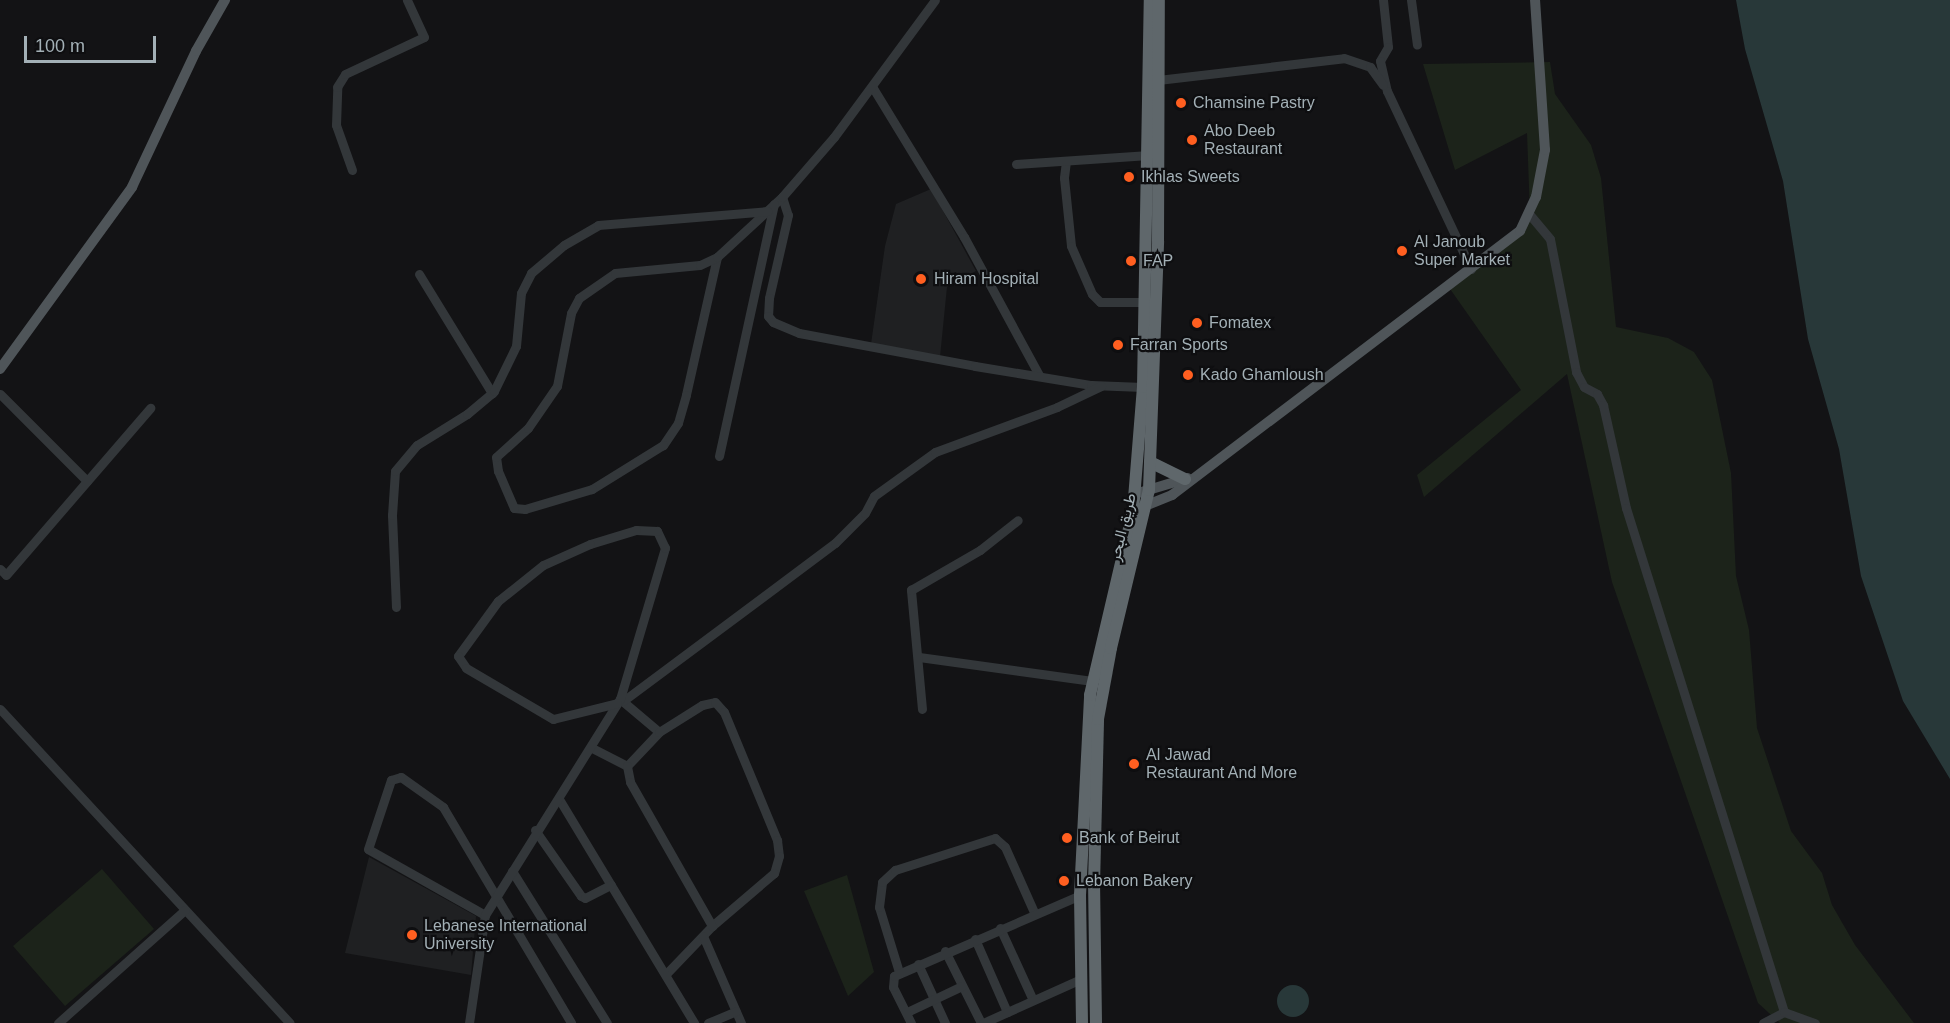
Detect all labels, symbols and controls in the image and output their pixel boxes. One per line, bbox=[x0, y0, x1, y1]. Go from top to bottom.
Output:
scale bar bbox=[27, 24, 159, 62]
text: 100 m bbox=[35, 36, 85, 56]
place label: Chamsine Pastry bbox=[1193, 93, 1315, 113]
marker: Chamsine Pastry bbox=[1174, 96, 1188, 110]
place label: Abo Deeb Restaurant bbox=[1204, 121, 1282, 159]
marker: Abo Deeb Restaurant bbox=[1185, 133, 1199, 147]
place label: Ikhlas Sweets bbox=[1141, 167, 1240, 187]
marker: Ikhlas Sweets bbox=[1122, 170, 1136, 184]
place label: Al Janoub Super Market bbox=[1414, 232, 1510, 270]
marker: Al Janoub Super Market bbox=[1395, 244, 1409, 258]
place label: FAP bbox=[1143, 251, 1173, 271]
marker: FAP bbox=[1124, 254, 1138, 268]
place label: Hiram Hospital bbox=[934, 269, 1039, 289]
marker: Hiram Hospital bbox=[912, 270, 930, 288]
place label: Fomatex bbox=[1209, 313, 1271, 333]
marker: Fomatex bbox=[1190, 316, 1204, 330]
place label: Farran Sports bbox=[1130, 335, 1228, 355]
marker: Farran Sports bbox=[1111, 338, 1125, 352]
place label: Kado Ghamloush bbox=[1200, 365, 1324, 385]
marker: Kado Ghamloush bbox=[1181, 368, 1195, 382]
street label: طريق البحر bbox=[1105, 491, 1141, 563]
place label: Al Jawad Restaurant And More bbox=[1146, 745, 1298, 783]
marker: Al Jawad Restaurant And More bbox=[1127, 757, 1141, 771]
place label: Bank of Beirut bbox=[1079, 828, 1180, 848]
marker: Bank of Beirut bbox=[1060, 831, 1074, 845]
place label: Lebanon Bakery bbox=[1076, 871, 1193, 891]
marker: Lebanon Bakery bbox=[1057, 874, 1071, 888]
place label: Lebanese International University bbox=[424, 916, 587, 954]
marker: Lebanese International University bbox=[405, 928, 419, 942]

